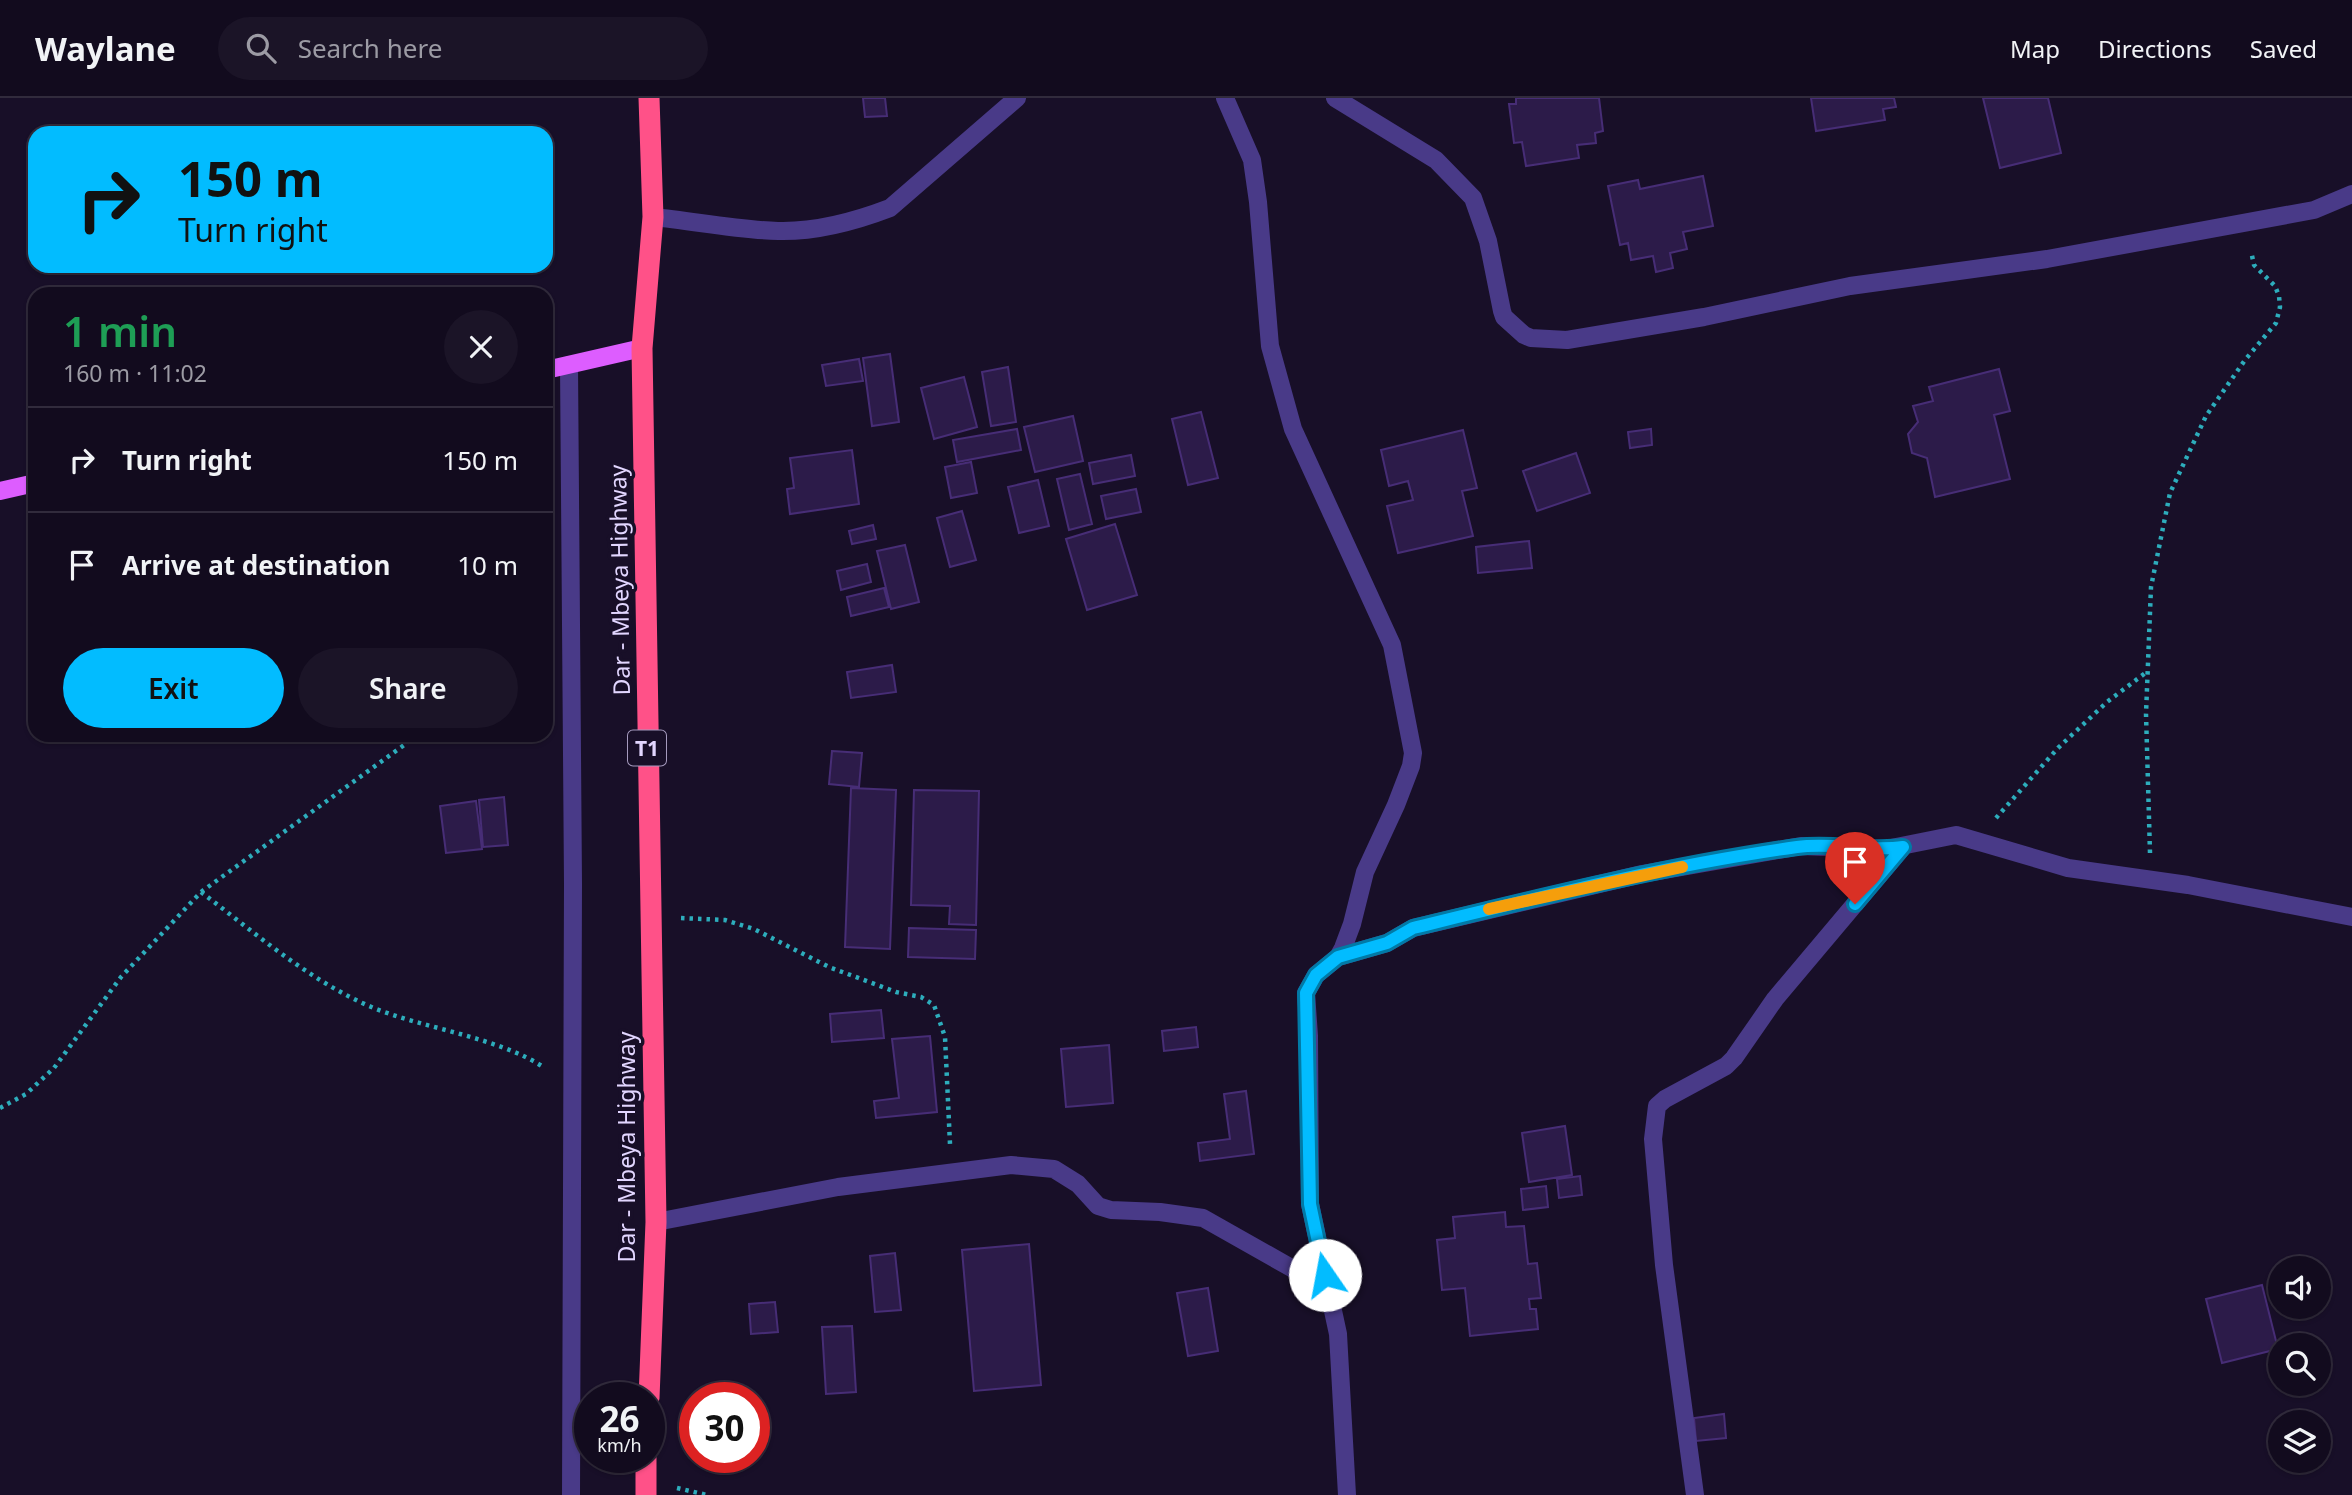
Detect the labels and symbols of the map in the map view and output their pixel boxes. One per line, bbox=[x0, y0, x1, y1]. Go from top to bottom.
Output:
street label: Dar - Mbeya Highway bbox=[601, 464, 637, 696]
road number: T1 bbox=[628, 730, 666, 766]
pin bbox=[1825, 832, 1885, 904]
street label: Dar - Mbeya Highway bbox=[610, 1031, 642, 1262]
position arrow bbox=[1288, 1238, 1362, 1312]
speed limit sign: 30 bbox=[679, 1382, 770, 1473]

